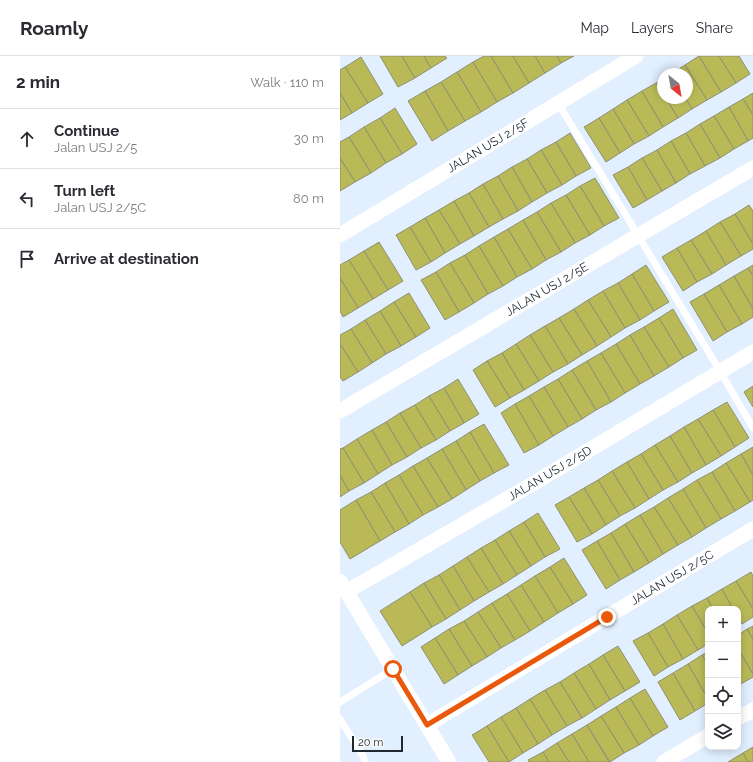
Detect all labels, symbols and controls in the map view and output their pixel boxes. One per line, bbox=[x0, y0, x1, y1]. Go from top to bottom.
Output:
text: Roamly bbox=[20, 17, 88, 39]
text: Map bbox=[581, 20, 609, 36]
text: Layers bbox=[631, 20, 674, 36]
text: Share bbox=[696, 20, 733, 36]
north arrow bbox=[657, 68, 693, 104]
text: 2 min bbox=[16, 72, 60, 92]
text: Walk · 110 m bbox=[250, 75, 324, 90]
street label: JALAN USJ 2/5F bbox=[445, 115, 531, 176]
text: Continue bbox=[54, 122, 119, 140]
icon: ahead bbox=[16, 128, 38, 150]
text: 30 m bbox=[294, 131, 324, 146]
text: Jalan USJ 2/5 bbox=[54, 140, 137, 155]
text: Turn left bbox=[54, 182, 115, 200]
icon: left bbox=[16, 188, 38, 210]
text: 80 m bbox=[293, 191, 324, 206]
text: Jalan USJ 2/5C bbox=[54, 200, 146, 215]
icon: arrive bbox=[16, 248, 38, 270]
text: Arrive at destination bbox=[54, 250, 199, 268]
street label: JALAN USJ 2/5E bbox=[503, 260, 591, 319]
street label: JALAN USJ 2/5D bbox=[506, 443, 595, 503]
street label: JALAN USJ 2/5C bbox=[628, 547, 716, 608]
map controls bbox=[705, 606, 741, 750]
button: + bbox=[705, 606, 741, 642]
route end bbox=[598, 608, 616, 626]
button: − bbox=[705, 642, 741, 678]
route start bbox=[384, 660, 402, 678]
button: locate bbox=[705, 678, 741, 714]
button: layers bbox=[705, 714, 741, 750]
scale bar bbox=[352, 734, 403, 753]
text: 20 m bbox=[358, 736, 383, 749]

